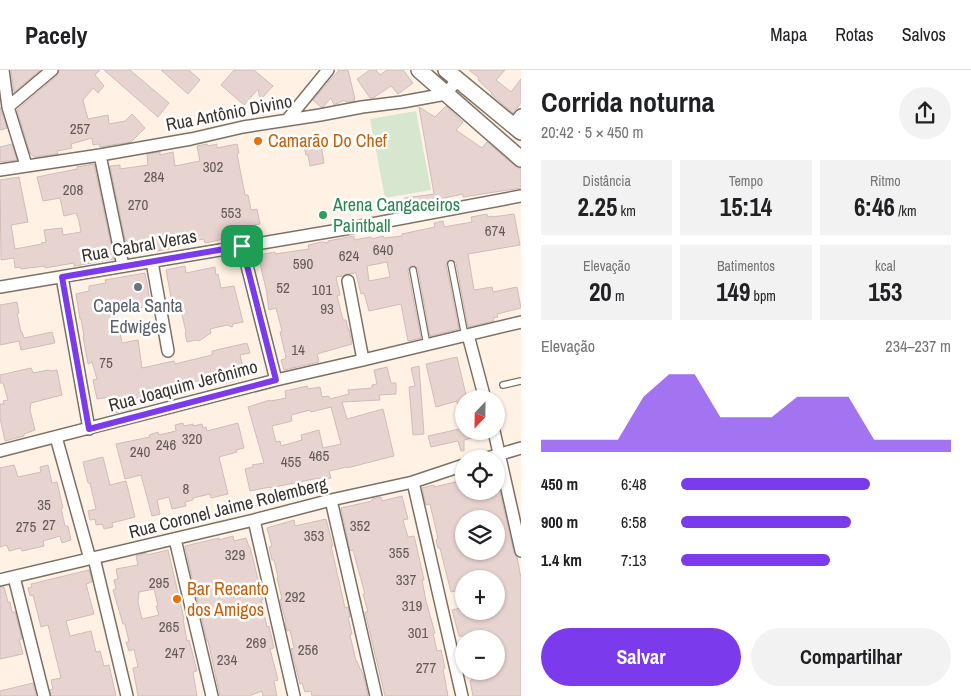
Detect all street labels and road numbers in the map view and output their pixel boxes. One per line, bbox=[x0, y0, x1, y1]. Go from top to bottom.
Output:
street label: Rua Antônio Divino bbox=[164, 88, 294, 137]
street label: Rua Cabral Veras bbox=[79, 223, 198, 268]
street label: Rua Joaquim Jerônimo bbox=[106, 354, 260, 417]
street label: Rua Coronel Jaime Rolemberg bbox=[126, 471, 330, 544]

